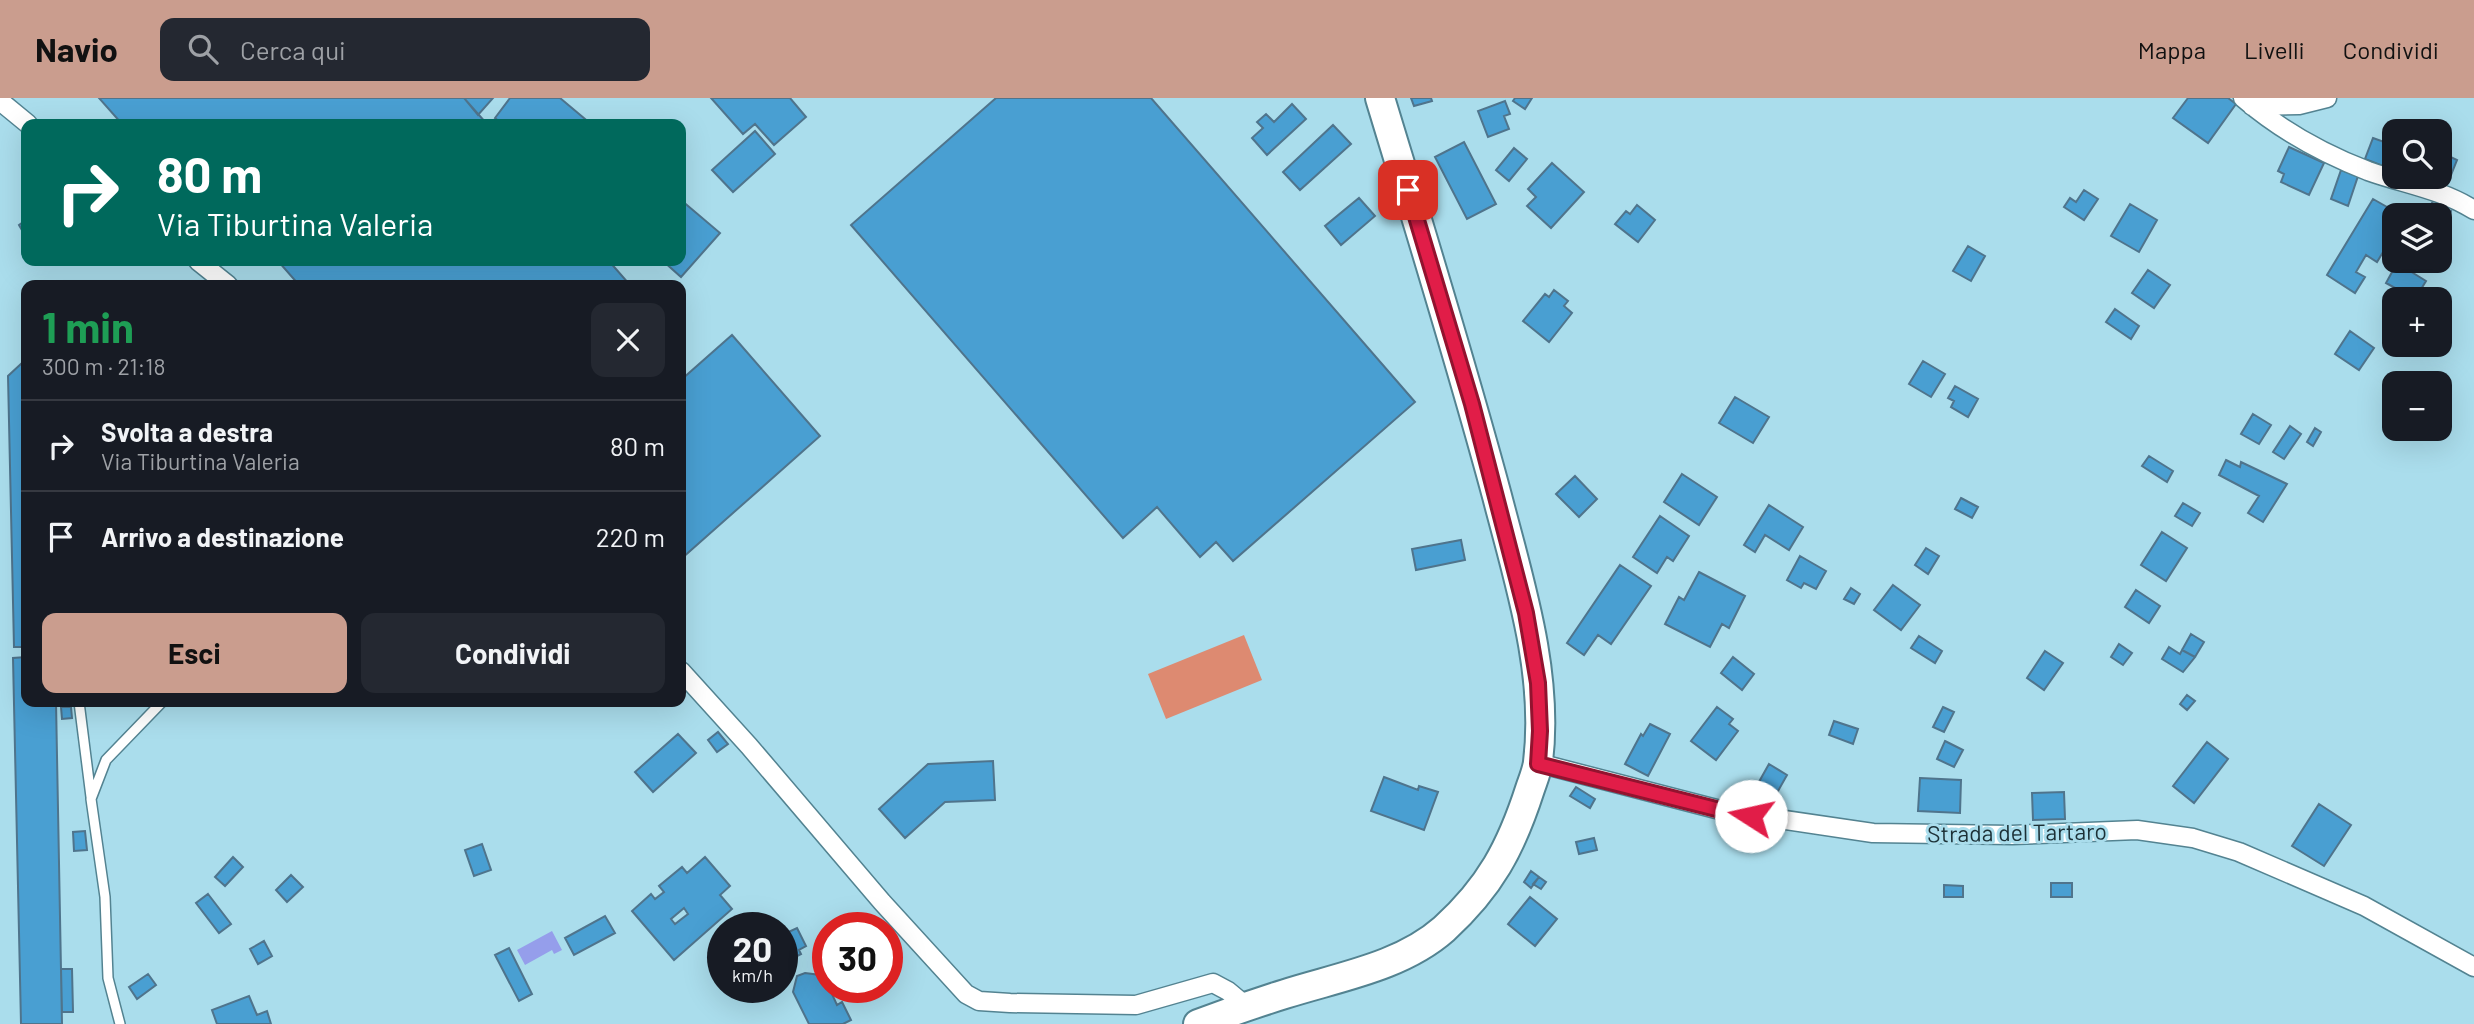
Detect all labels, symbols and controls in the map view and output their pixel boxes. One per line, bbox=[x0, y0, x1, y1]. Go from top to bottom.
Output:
search box bbox=[160, 18, 650, 81]
text: Navio bbox=[35, 29, 118, 69]
icon: search bbox=[184, 30, 222, 68]
text: Cerca qui bbox=[240, 34, 346, 65]
text: Mappa bbox=[2138, 35, 2206, 64]
text: Livelli bbox=[2244, 35, 2305, 64]
text: Condividi bbox=[2343, 35, 2439, 64]
map controls bbox=[2382, 119, 2452, 441]
button: search bbox=[2382, 119, 2452, 189]
text: 80 m bbox=[157, 144, 262, 203]
icon: right bbox=[42, 147, 133, 238]
pin bbox=[1378, 160, 1438, 220]
icon: arrive bbox=[1389, 171, 1427, 209]
button: layers bbox=[2382, 203, 2452, 273]
text: Via Tiburtina Valeria bbox=[157, 204, 433, 242]
button: + bbox=[2382, 287, 2452, 357]
text: 1 min bbox=[42, 301, 134, 351]
button: close bbox=[591, 303, 665, 377]
text: 300 m · 21:18 bbox=[42, 352, 165, 380]
button: − bbox=[2382, 371, 2452, 441]
text: Svolta a destra bbox=[101, 416, 273, 447]
icon: right bbox=[42, 427, 80, 465]
text: 80 m bbox=[610, 430, 665, 461]
text: Via Tiburtina Valeria bbox=[101, 447, 300, 475]
icon: arrive bbox=[42, 518, 80, 556]
text: Arrivo a destinazione bbox=[101, 521, 344, 552]
text: 220 m bbox=[596, 521, 665, 552]
button: Esci bbox=[42, 613, 347, 693]
button: Condividi bbox=[361, 613, 665, 693]
position arrow bbox=[1714, 779, 1788, 853]
street label: Strada del Tartaro bbox=[1927, 816, 2107, 848]
speed limit sign: 30 bbox=[812, 912, 903, 1003]
text: 20 bbox=[733, 927, 772, 969]
text: km/h bbox=[732, 964, 773, 986]

